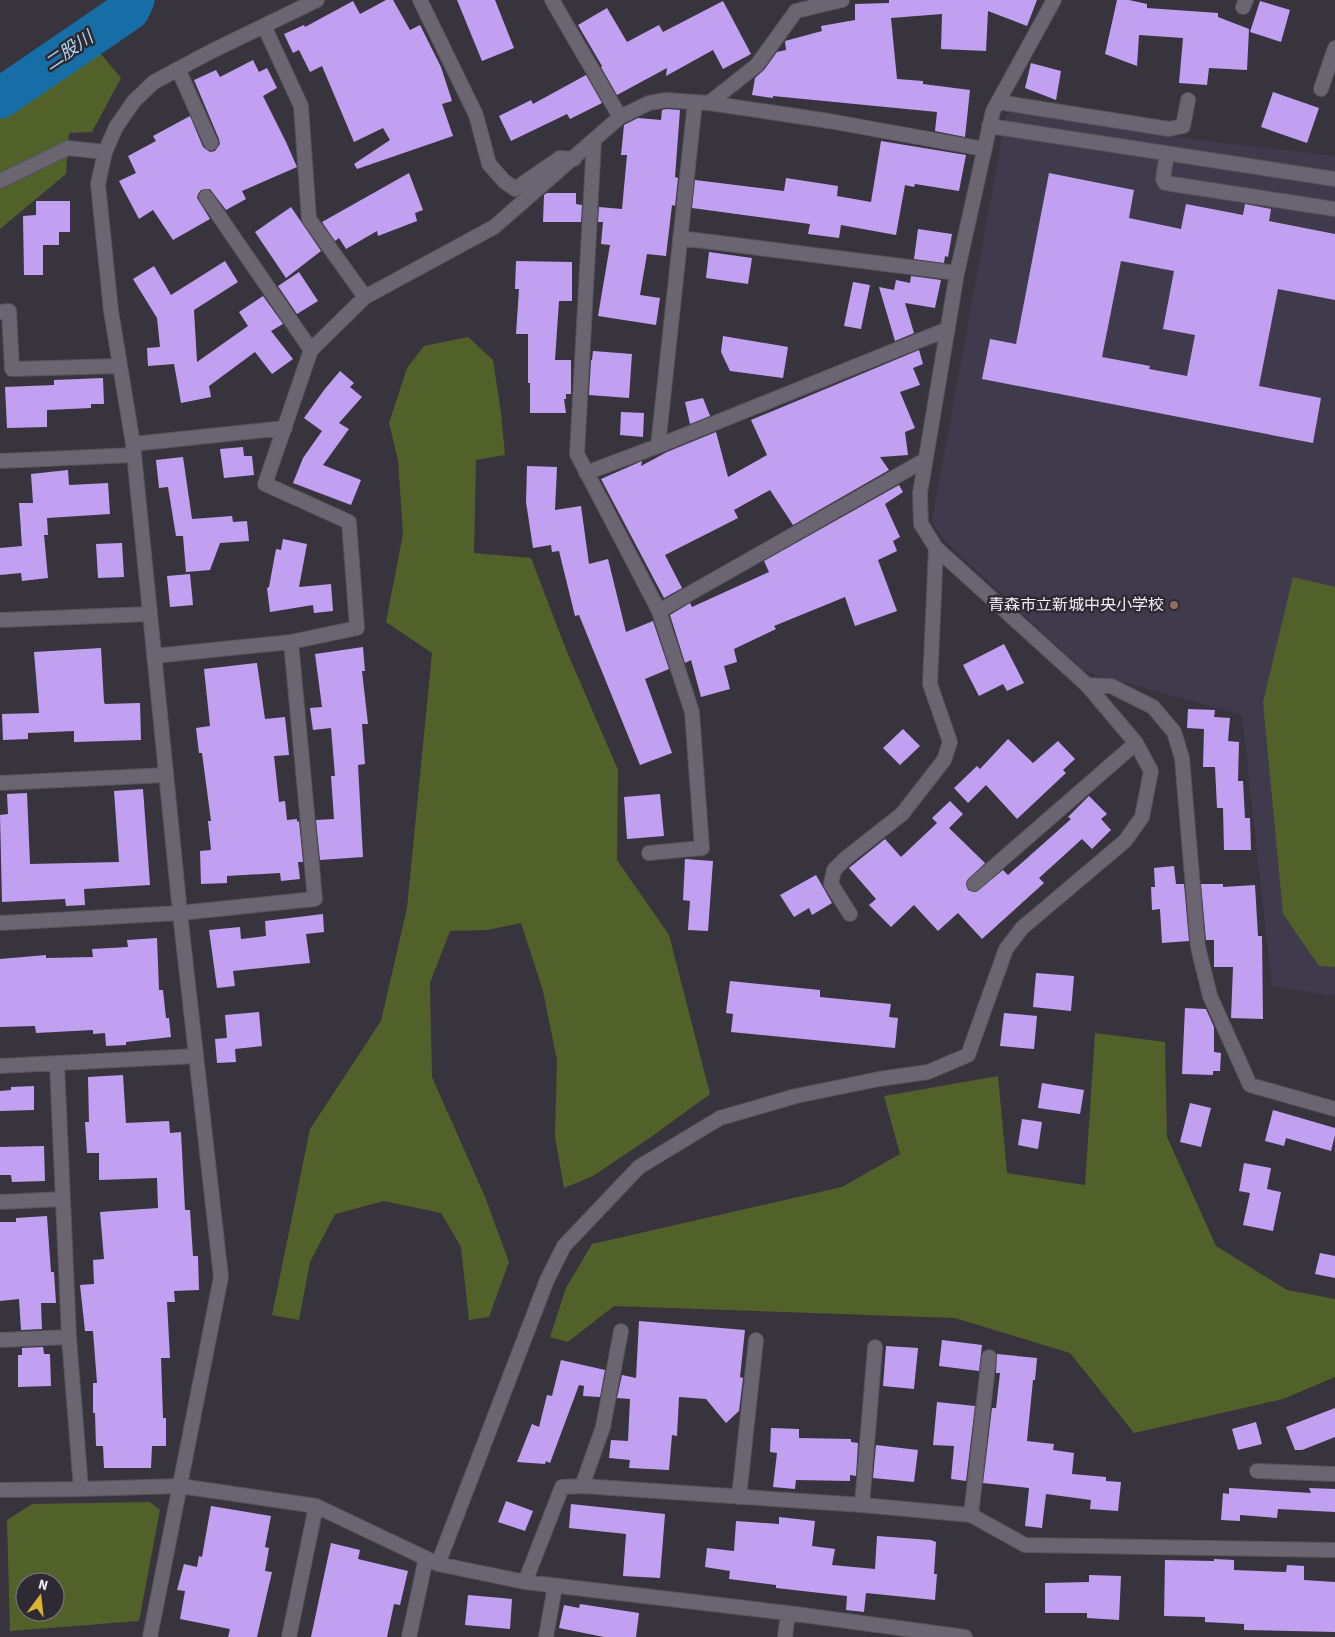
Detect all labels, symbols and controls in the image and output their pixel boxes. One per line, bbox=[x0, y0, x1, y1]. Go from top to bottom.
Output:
water label: 二股川 bbox=[40, 24, 100, 76]
place label: 青森市立新城中央小学校 bbox=[988, 594, 1164, 616]
marker: 青森市立新城中央小学校 bbox=[1168, 599, 1180, 611]
north arrow bbox=[15, 1572, 65, 1622]
text: N bbox=[36, 1575, 50, 1596]

